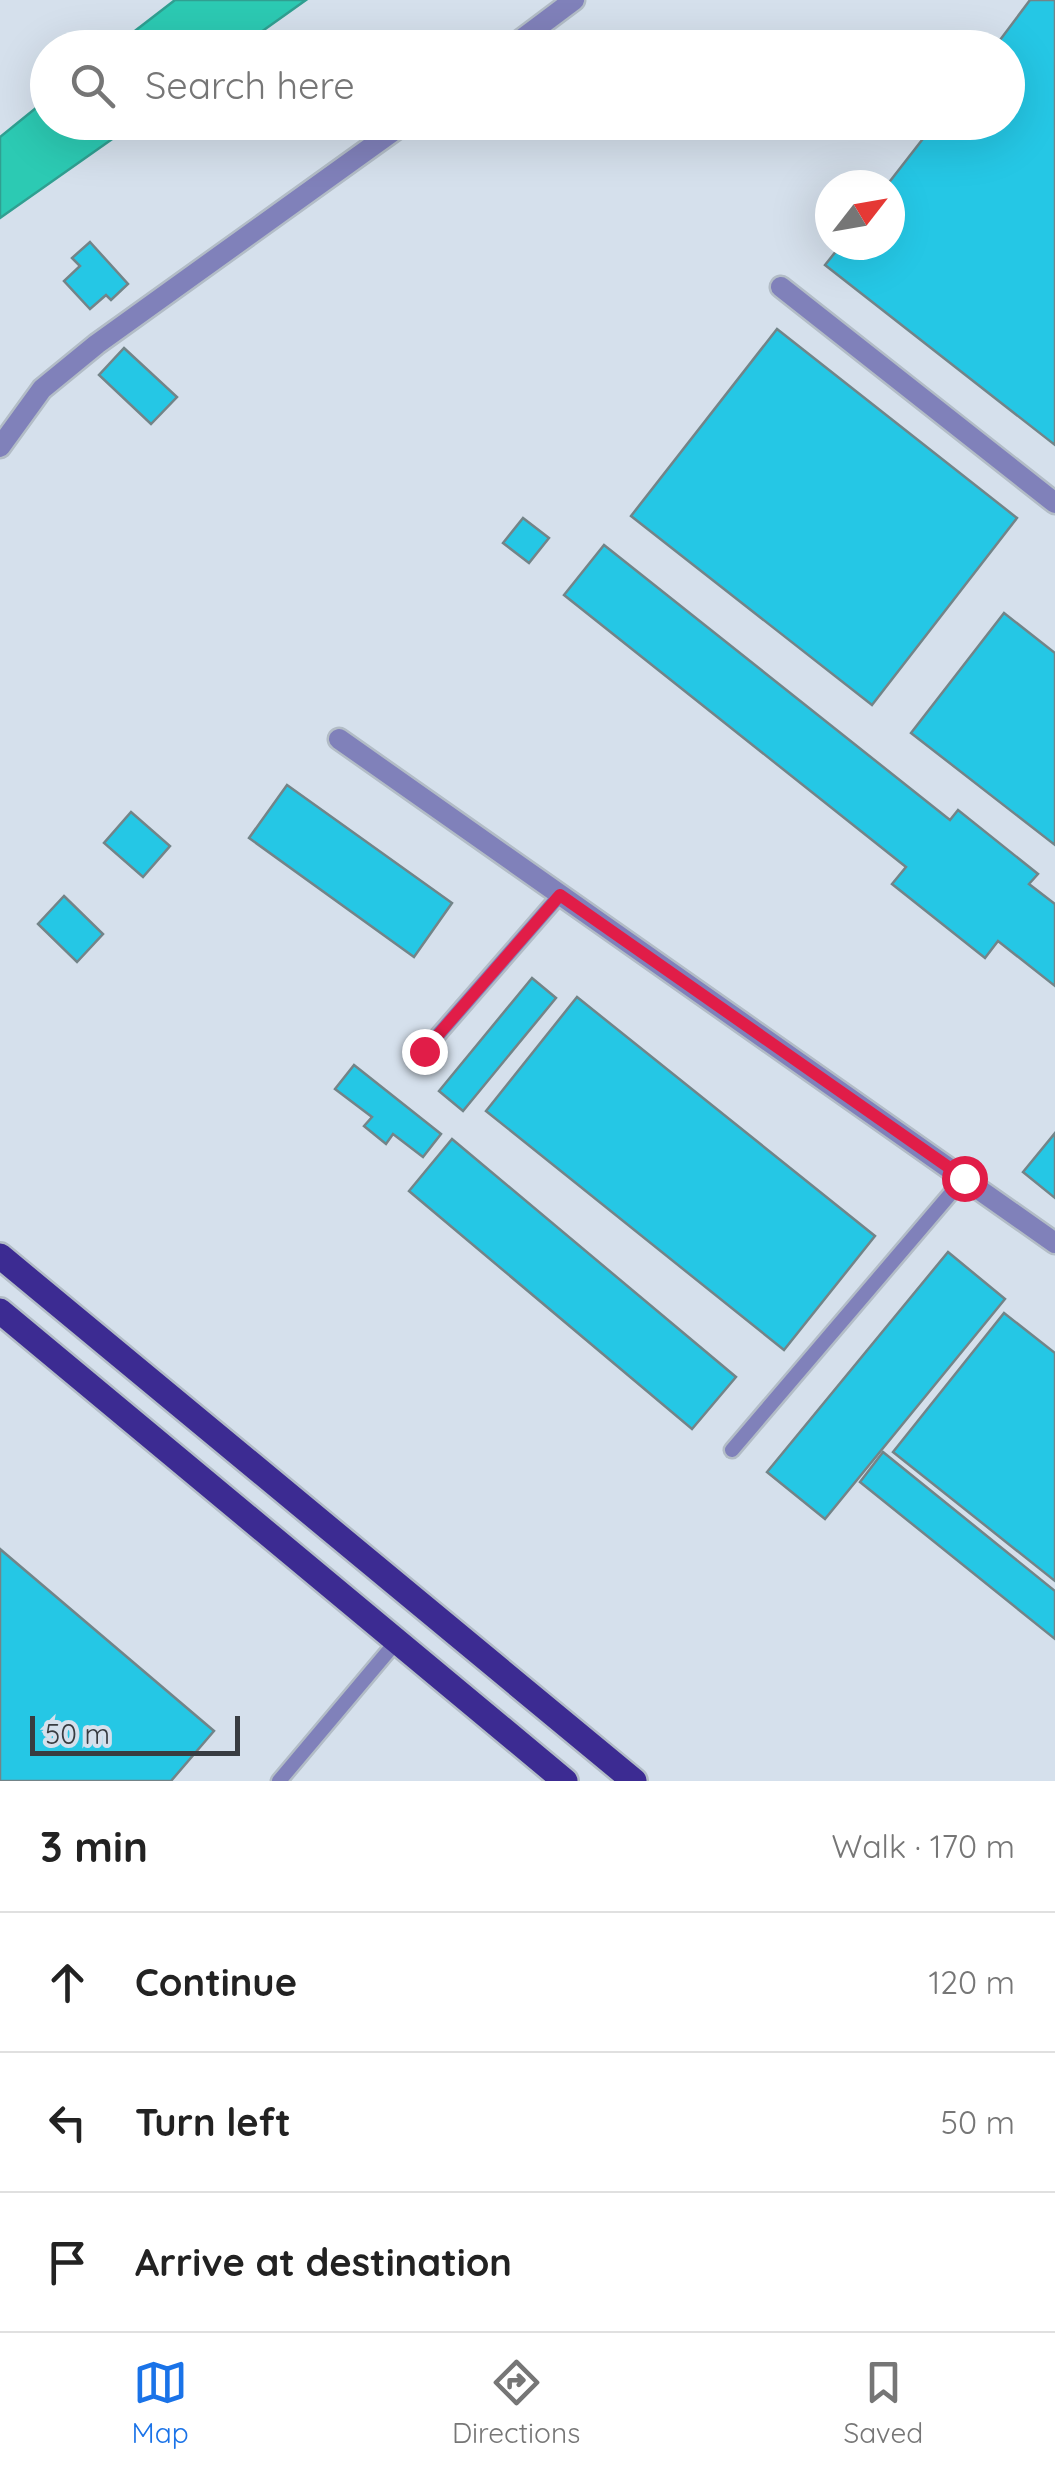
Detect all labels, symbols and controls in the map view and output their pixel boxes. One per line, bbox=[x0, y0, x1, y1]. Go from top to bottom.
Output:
search box bbox=[30, 30, 1025, 140]
icon: search bbox=[65, 58, 120, 113]
text: Search here bbox=[145, 61, 355, 109]
north arrow bbox=[815, 170, 905, 260]
route end bbox=[402, 1029, 448, 1075]
route start bbox=[942, 1156, 988, 1202]
scale bar bbox=[30, 1711, 240, 1756]
text: 50 m bbox=[45, 1716, 110, 1751]
text: 3 min bbox=[40, 1820, 148, 1873]
text: Walk · 170 m bbox=[832, 1826, 1015, 1866]
icon: ahead bbox=[40, 1955, 95, 2010]
text: Continue bbox=[135, 1958, 297, 2006]
text: 120 m bbox=[928, 1962, 1015, 2002]
icon: left bbox=[40, 2095, 95, 2150]
text: Turn left bbox=[135, 2098, 291, 2146]
text: 50 m bbox=[941, 2102, 1015, 2142]
icon: arrive bbox=[40, 2235, 95, 2290]
text: Arrive at destination bbox=[135, 2238, 512, 2286]
tab: Map bbox=[132, 2355, 189, 2450]
tab: Directions bbox=[452, 2355, 580, 2450]
tab: Saved bbox=[844, 2355, 923, 2450]

